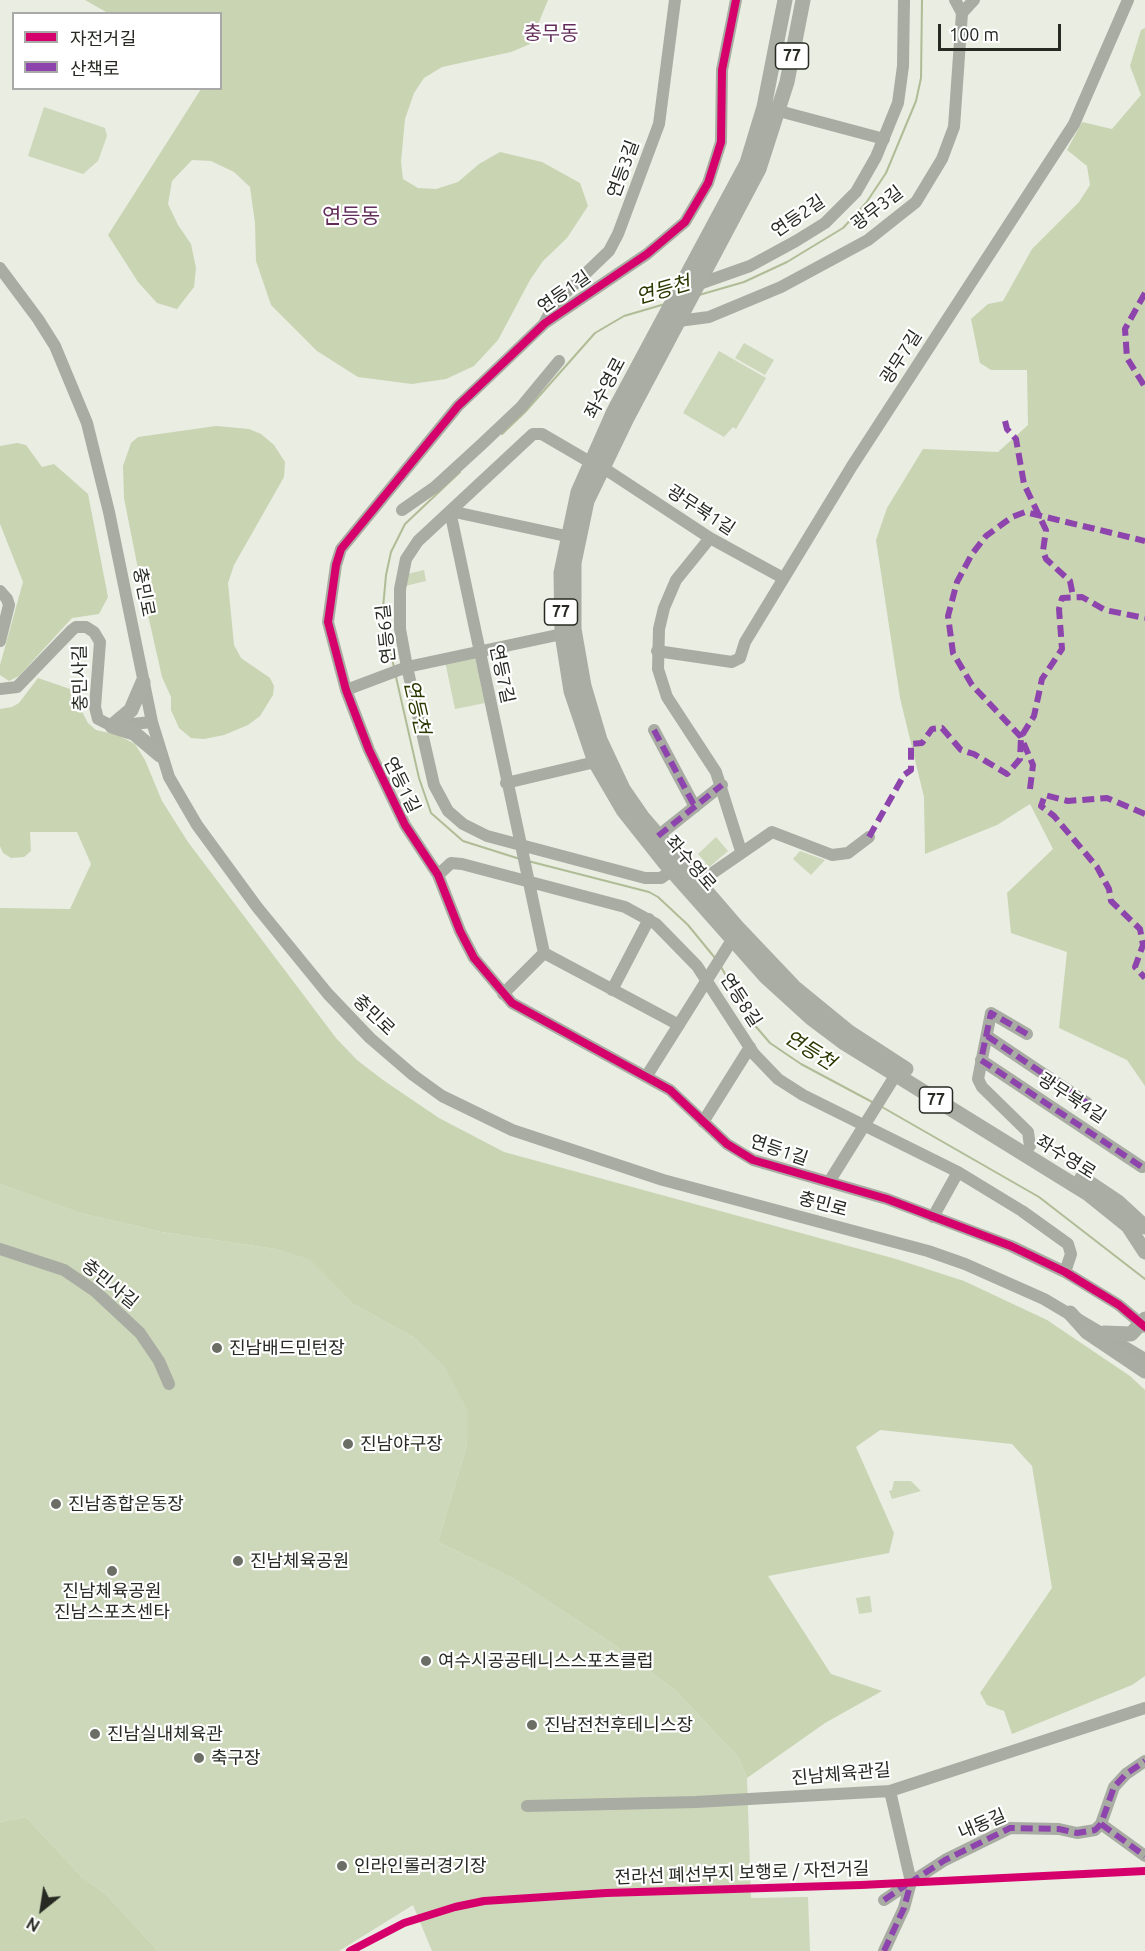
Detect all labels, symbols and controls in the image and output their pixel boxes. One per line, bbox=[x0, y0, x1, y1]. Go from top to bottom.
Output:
legend bbox=[12, 12, 222, 90]
scale bar bbox=[941, 12, 1064, 50]
district label: 충무동 bbox=[523, 21, 579, 45]
text: 100 m bbox=[949, 24, 999, 44]
text: 자전거길 bbox=[70, 28, 136, 48]
road number: 77 bbox=[776, 43, 808, 69]
text: 산책로 bbox=[70, 58, 120, 78]
street label: 연등3길 bbox=[603, 137, 643, 201]
street label: 광무3길 bbox=[847, 181, 907, 235]
street label: 연등2길 bbox=[767, 190, 829, 242]
district label: 연등동 bbox=[322, 203, 380, 229]
street label: 연등1길 bbox=[533, 266, 595, 318]
water label: 연등천 bbox=[633, 271, 693, 309]
street label: 광무7길 bbox=[876, 326, 926, 388]
street label: 좌수영로 bbox=[580, 354, 630, 422]
street label: 광무북1길 bbox=[663, 480, 739, 540]
street label: 충민로 bbox=[129, 566, 159, 618]
road number: 77 bbox=[544, 599, 578, 625]
street label: 연등6길 bbox=[372, 603, 400, 665]
street label: 연등7길 bbox=[485, 642, 519, 706]
street label: 충민사길 bbox=[69, 645, 91, 711]
water label: 연등천 bbox=[399, 677, 435, 737]
street label: 연등1길 bbox=[379, 753, 425, 817]
street label: 좌수영로 bbox=[661, 831, 721, 895]
street label: 연등8길 bbox=[716, 969, 766, 1031]
street label: 충민로 bbox=[349, 990, 399, 1040]
water label: 연등천 bbox=[780, 1025, 840, 1075]
street label: 광무북4길 bbox=[1034, 1068, 1110, 1128]
road number: 77 bbox=[920, 1087, 952, 1113]
street label: 연등1길 bbox=[747, 1130, 811, 1170]
street label: 좌수영로 bbox=[1032, 1130, 1100, 1184]
street label: 충민로 bbox=[796, 1187, 850, 1221]
street label: 충민사길 bbox=[77, 1255, 143, 1313]
place label: 진남배드민턴장 bbox=[229, 1337, 345, 1359]
marker: 진남배드민턴장 bbox=[210, 1341, 224, 1355]
place label: 진남야구장 bbox=[360, 1433, 443, 1455]
marker: 진남야구장 bbox=[341, 1437, 355, 1451]
place label: 진남종합운동장 bbox=[68, 1493, 184, 1515]
marker: 진남종합운동장 bbox=[49, 1497, 63, 1511]
place label: 진남체육공원 bbox=[250, 1550, 349, 1572]
marker: 진남체육공원 bbox=[231, 1554, 245, 1568]
marker: 진남체육공원 진남스포츠센타 bbox=[105, 1564, 119, 1578]
place label: 진남체육공원 진남스포츠센타 bbox=[54, 1580, 170, 1622]
place label: 여수시공공테니스스포츠클럽 bbox=[438, 1650, 653, 1672]
marker: 여수시공공테니스스포츠클럽 bbox=[419, 1654, 433, 1668]
place label: 진남전천후테니스장 bbox=[544, 1714, 693, 1736]
marker: 진남전천후테니스장 bbox=[525, 1718, 539, 1732]
place label: 진남실내체육관 bbox=[107, 1723, 223, 1745]
marker: 진남실내체육관 bbox=[88, 1727, 102, 1741]
place label: 축구장 bbox=[211, 1747, 261, 1769]
marker: 축구장 bbox=[192, 1751, 206, 1765]
street label: 진남체육관길 bbox=[791, 1759, 891, 1789]
street label: 내동길 bbox=[955, 1804, 1009, 1844]
place label: 인라인롤러경기장 bbox=[354, 1855, 486, 1877]
street label: 전라선 폐선부지 보행로 / 자전거길 bbox=[614, 1858, 870, 1888]
marker: 인라인롤러경기장 bbox=[335, 1859, 349, 1873]
north arrow bbox=[12, 1879, 72, 1939]
text: N bbox=[23, 1914, 43, 1935]

